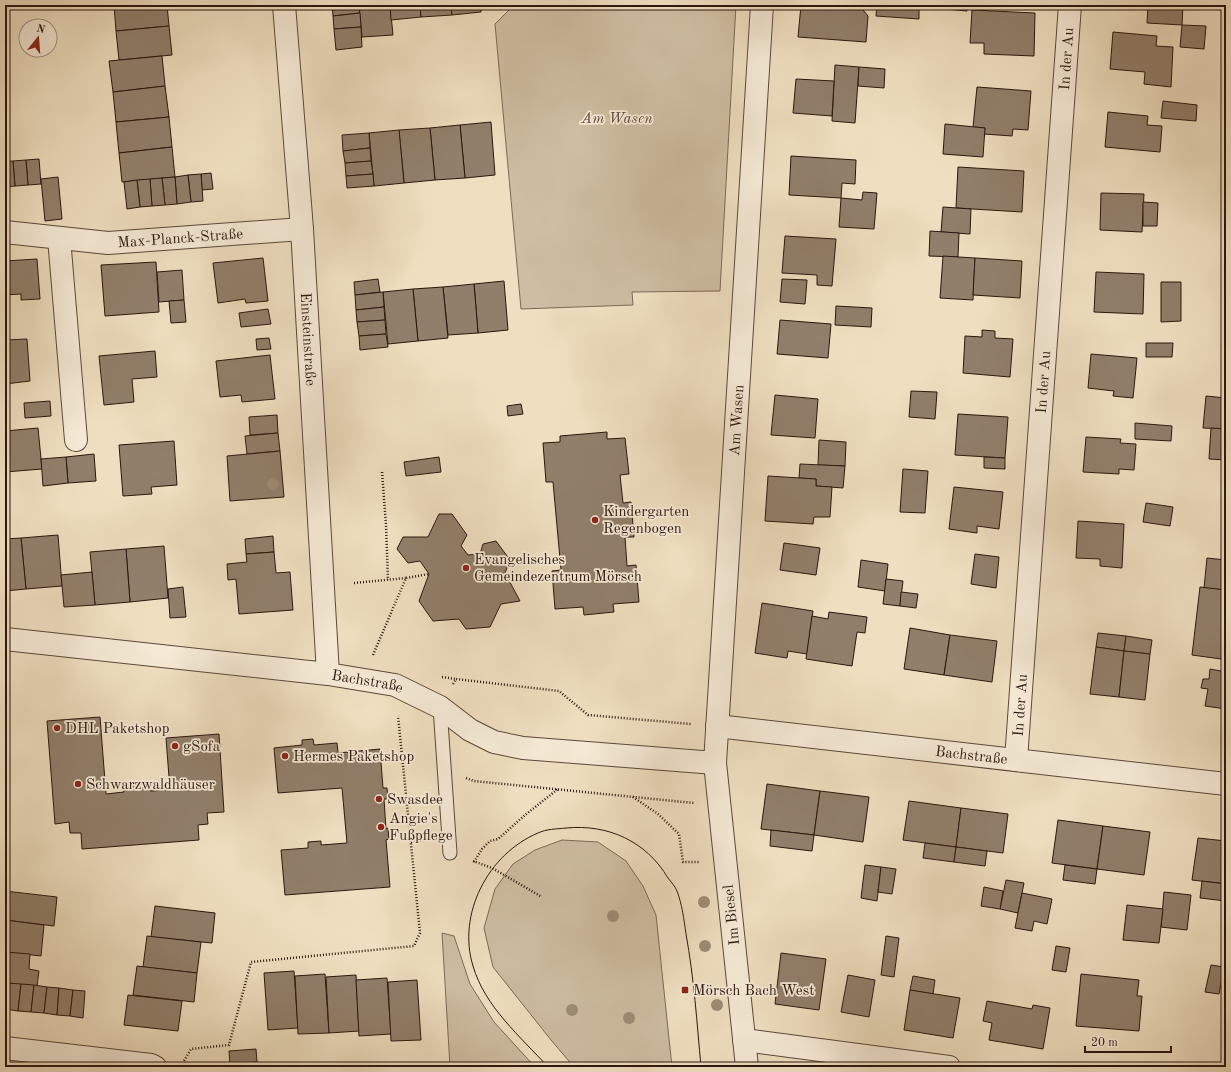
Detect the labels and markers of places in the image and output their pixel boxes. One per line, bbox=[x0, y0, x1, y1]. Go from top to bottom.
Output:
place label: Kindergarten Regenbogen bbox=[603, 505, 689, 537]
marker: Kindergarten Regenbogen bbox=[590, 515, 600, 525]
place label: Evangelisches Gemeindezentrum Mörsch bbox=[474, 553, 642, 585]
marker: Evangelisches Gemeindezentrum Mörsch bbox=[461, 563, 471, 573]
place label: DHL Paketshop bbox=[65, 722, 170, 737]
marker: DHL Paketshop bbox=[52, 723, 62, 733]
place label: gSofa bbox=[183, 740, 221, 755]
marker: gSofa bbox=[170, 741, 180, 751]
place label: Hermes Paketshop bbox=[293, 750, 414, 765]
marker: Hermes Paketshop bbox=[280, 751, 290, 761]
place label: Schwarzwaldhäuser bbox=[86, 778, 215, 793]
marker: Schwarzwaldhäuser bbox=[73, 779, 83, 789]
place label: Swasdee bbox=[387, 793, 443, 808]
marker: Swasdee bbox=[374, 794, 384, 804]
place label: Angie's Fußpflege bbox=[389, 812, 453, 844]
marker: Angie's Fußpflege bbox=[376, 822, 386, 832]
place label: Mörsch Bach West bbox=[693, 984, 814, 999]
marker: Mörsch Bach West bbox=[680, 985, 690, 995]

